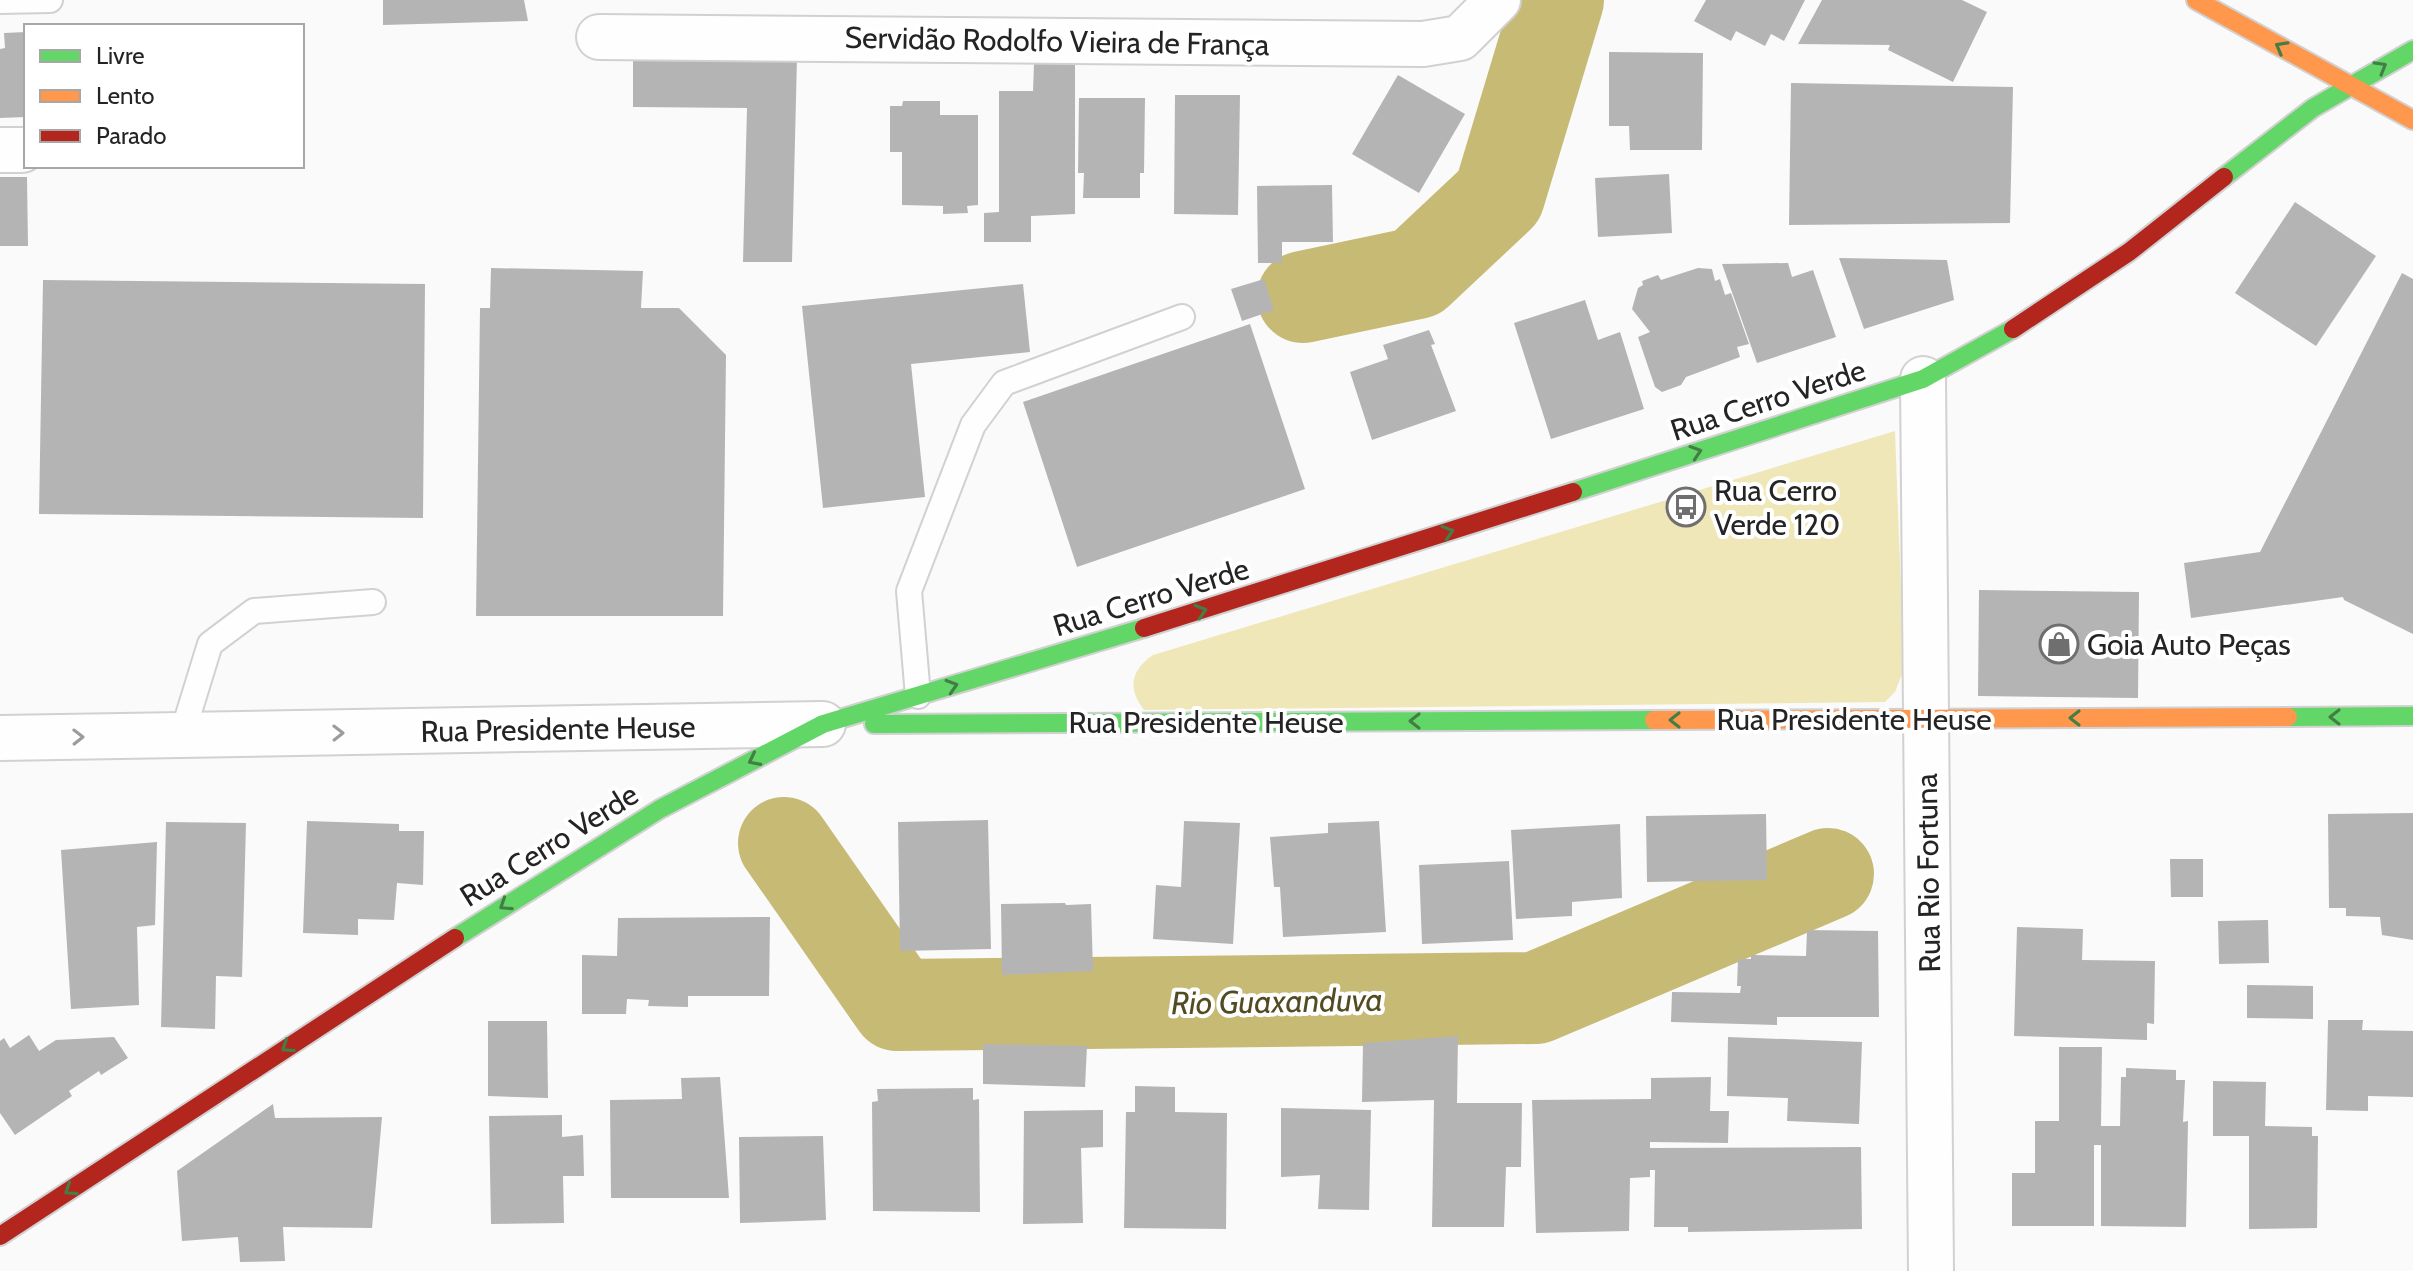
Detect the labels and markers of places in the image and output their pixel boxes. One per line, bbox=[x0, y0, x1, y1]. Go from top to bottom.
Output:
place label: Rua Cerro Verde 120 bbox=[1714, 472, 1840, 543]
bus stop icon: Rua Cerro Verde 120 bbox=[1665, 486, 1707, 528]
shop icon: Goia Auto Peças bbox=[2038, 623, 2080, 665]
place label: Goia Auto Peças bbox=[2087, 626, 2291, 663]

